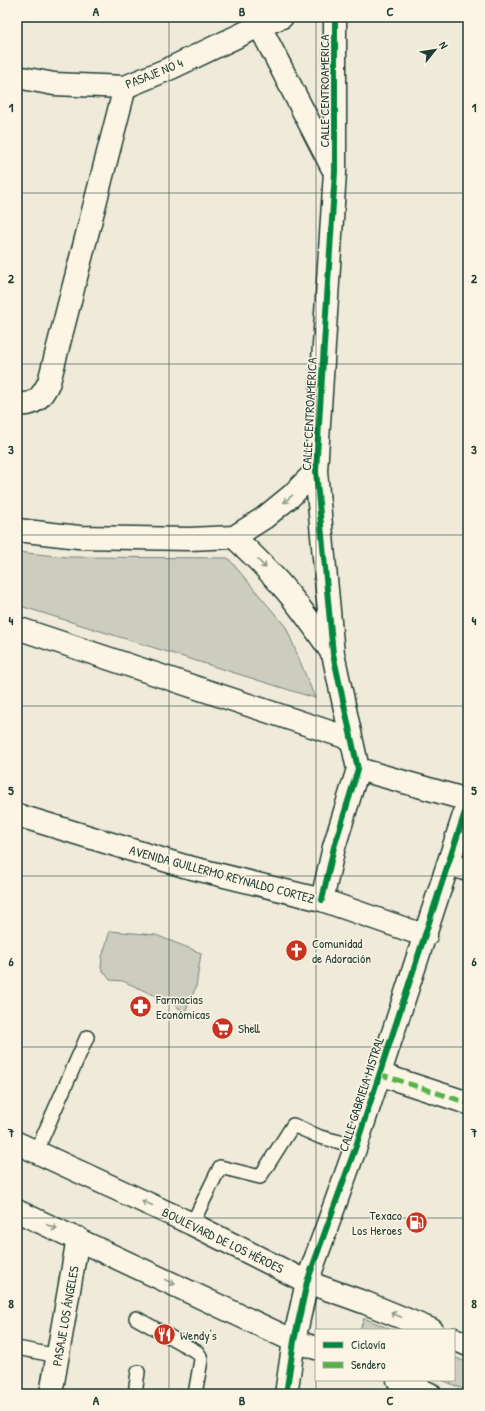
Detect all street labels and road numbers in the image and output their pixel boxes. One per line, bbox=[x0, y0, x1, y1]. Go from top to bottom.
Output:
street label: CALLE CENTROAMERICA bbox=[315, 34, 333, 148]
street label: PASAJE NO 4 bbox=[123, 53, 186, 93]
street label: CALLE CENTROAMERICA bbox=[297, 356, 321, 471]
street label: AVENIDA GUILLERMO REYNALDO CORTEZ bbox=[127, 841, 317, 908]
street label: CALLE GABRIELA MISTRAL bbox=[334, 1034, 388, 1154]
street label: BOULEVARD DE LOS HÉROES bbox=[159, 1203, 287, 1277]
street label: PASAJE LOS ÁNGELES bbox=[47, 1265, 83, 1367]

